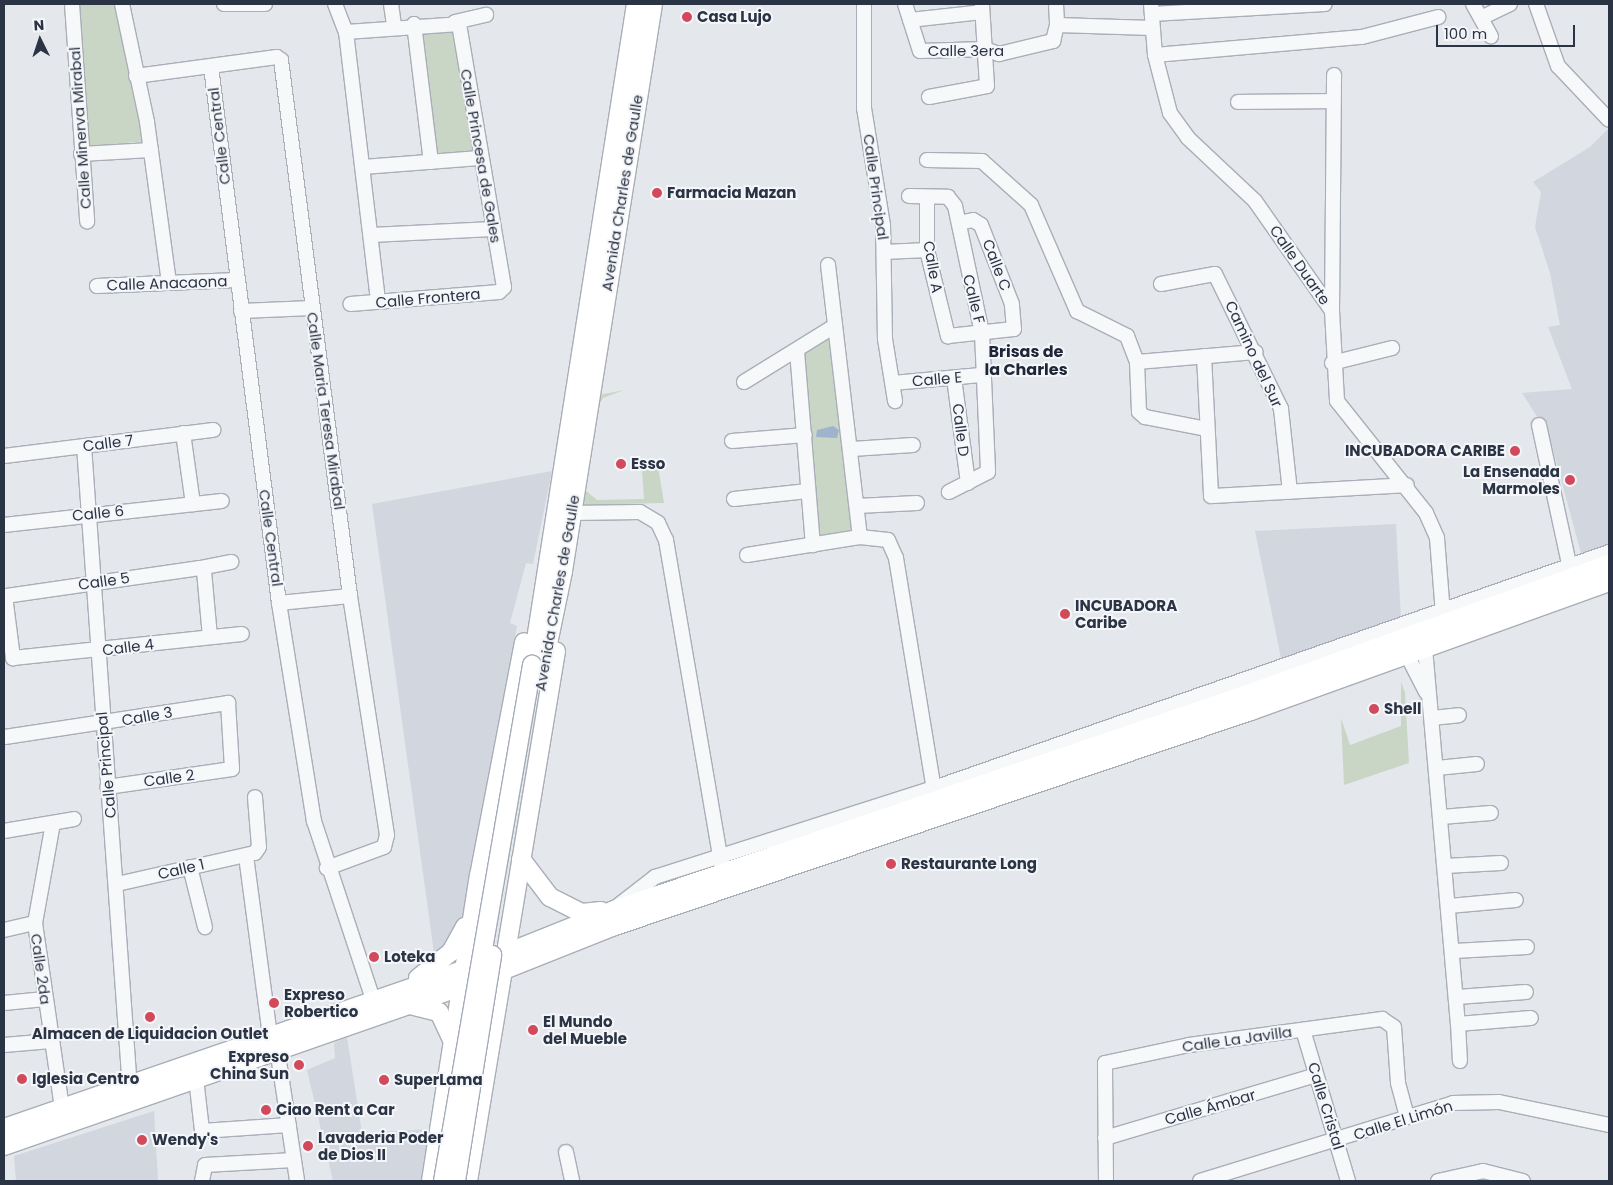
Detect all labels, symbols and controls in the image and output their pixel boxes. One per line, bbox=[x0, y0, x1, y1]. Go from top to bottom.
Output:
place label: Casa Lujo bbox=[697, 8, 772, 26]
marker: Casa Lujo bbox=[681, 11, 693, 23]
north arrow bbox=[15, 15, 65, 65]
text: N bbox=[33, 15, 45, 35]
scale bar bbox=[1438, 15, 1577, 47]
text: 100 m bbox=[1444, 23, 1487, 44]
street label: Calle 3era bbox=[928, 42, 1004, 60]
street label: Calle Minerva Mirabal bbox=[65, 46, 95, 210]
street label: Calle Princesa de Gales bbox=[457, 68, 505, 244]
street label: Calle Central bbox=[204, 86, 234, 186]
street label: Avenida Charles de Gaulle bbox=[598, 93, 646, 293]
street label: Calle Principal bbox=[860, 133, 892, 241]
place label: Farmacia Mazan bbox=[667, 184, 796, 202]
marker: Farmacia Mazan bbox=[651, 187, 663, 199]
street label: Calle Duarte bbox=[1266, 222, 1334, 308]
street label: Calle C bbox=[979, 237, 1015, 293]
street label: Calle A bbox=[920, 240, 946, 294]
street label: Calle Anacaona bbox=[106, 272, 228, 294]
street label: Calle F bbox=[959, 273, 989, 325]
street label: Calle Frontera bbox=[375, 284, 481, 312]
street label: Camino del Sur bbox=[1222, 298, 1286, 410]
street label: Calle Maria Teresa Mirabal bbox=[303, 311, 349, 511]
district label: Brisas de la Charles bbox=[984, 342, 1068, 380]
street label: Calle E bbox=[911, 368, 963, 390]
street label: Calle D bbox=[949, 403, 973, 457]
street label: Calle 7 bbox=[82, 431, 134, 455]
place label: INCUBADORA CARIBE bbox=[1345, 442, 1505, 460]
marker: INCUBADORA CARIBE bbox=[1509, 445, 1521, 457]
place label: Esso bbox=[631, 455, 665, 473]
marker: Esso bbox=[615, 458, 627, 470]
place label: La Ensenada Marmoles bbox=[1463, 462, 1560, 497]
marker: La Ensenada Marmoles bbox=[1564, 474, 1576, 486]
street label: Calle Central bbox=[255, 488, 287, 588]
street label: Avenida Charles de Gaulle bbox=[531, 494, 583, 692]
street label: Calle 6 bbox=[71, 501, 125, 525]
street label: Calle 5 bbox=[77, 568, 131, 594]
place label: INCUBADORA Caribe bbox=[1075, 596, 1177, 631]
marker: INCUBADORA Caribe bbox=[1059, 608, 1071, 620]
street label: Calle 4 bbox=[101, 635, 155, 659]
place label: Shell bbox=[1384, 700, 1421, 718]
street label: Calle 3 bbox=[120, 703, 174, 729]
marker: Shell bbox=[1368, 703, 1380, 715]
street label: Calle Principal bbox=[92, 711, 120, 819]
street label: Calle 2 bbox=[142, 766, 196, 790]
street label: Calle 1 bbox=[156, 855, 206, 883]
place label: Restaurante Long bbox=[901, 855, 1037, 873]
marker: Restaurante Long bbox=[885, 858, 897, 870]
street label: Calle 2da bbox=[27, 932, 55, 1006]
place label: Loteka bbox=[384, 948, 435, 966]
marker: Loteka bbox=[368, 951, 380, 963]
place label: Expreso Robertico bbox=[284, 985, 358, 1020]
marker: Expreso Robertico bbox=[268, 997, 280, 1009]
marker: Almacen de Liquidacion Outlet bbox=[144, 1011, 156, 1023]
place label: El Mundo del Mueble bbox=[543, 1012, 627, 1047]
street label: Calle La Javilla bbox=[1181, 1022, 1293, 1056]
marker: El Mundo del Mueble bbox=[527, 1024, 539, 1036]
place label: Almacen de Liquidacion Outlet bbox=[32, 1025, 268, 1043]
place label: Expreso China Sun bbox=[210, 1047, 289, 1082]
marker: Expreso China Sun bbox=[293, 1059, 305, 1071]
street label: Calle Cristal bbox=[1304, 1060, 1348, 1152]
place label: Iglesia Centro bbox=[32, 1070, 139, 1088]
place label: SuperLama bbox=[394, 1071, 483, 1089]
marker: Iglesia Centro bbox=[16, 1073, 28, 1085]
marker: SuperLama bbox=[378, 1074, 390, 1086]
street label: Calle Ámbar bbox=[1162, 1085, 1258, 1129]
street label: Calle El Limón bbox=[1351, 1096, 1455, 1144]
place label: Ciao Rent a Car bbox=[276, 1101, 395, 1119]
marker: Ciao Rent a Car bbox=[260, 1104, 272, 1116]
place label: Lavaderia Poder de Dios II bbox=[318, 1128, 443, 1163]
place label: Wendy's bbox=[152, 1131, 218, 1149]
marker: Wendy's bbox=[136, 1134, 148, 1146]
marker: Lavaderia Poder de Dios II bbox=[302, 1140, 314, 1152]

